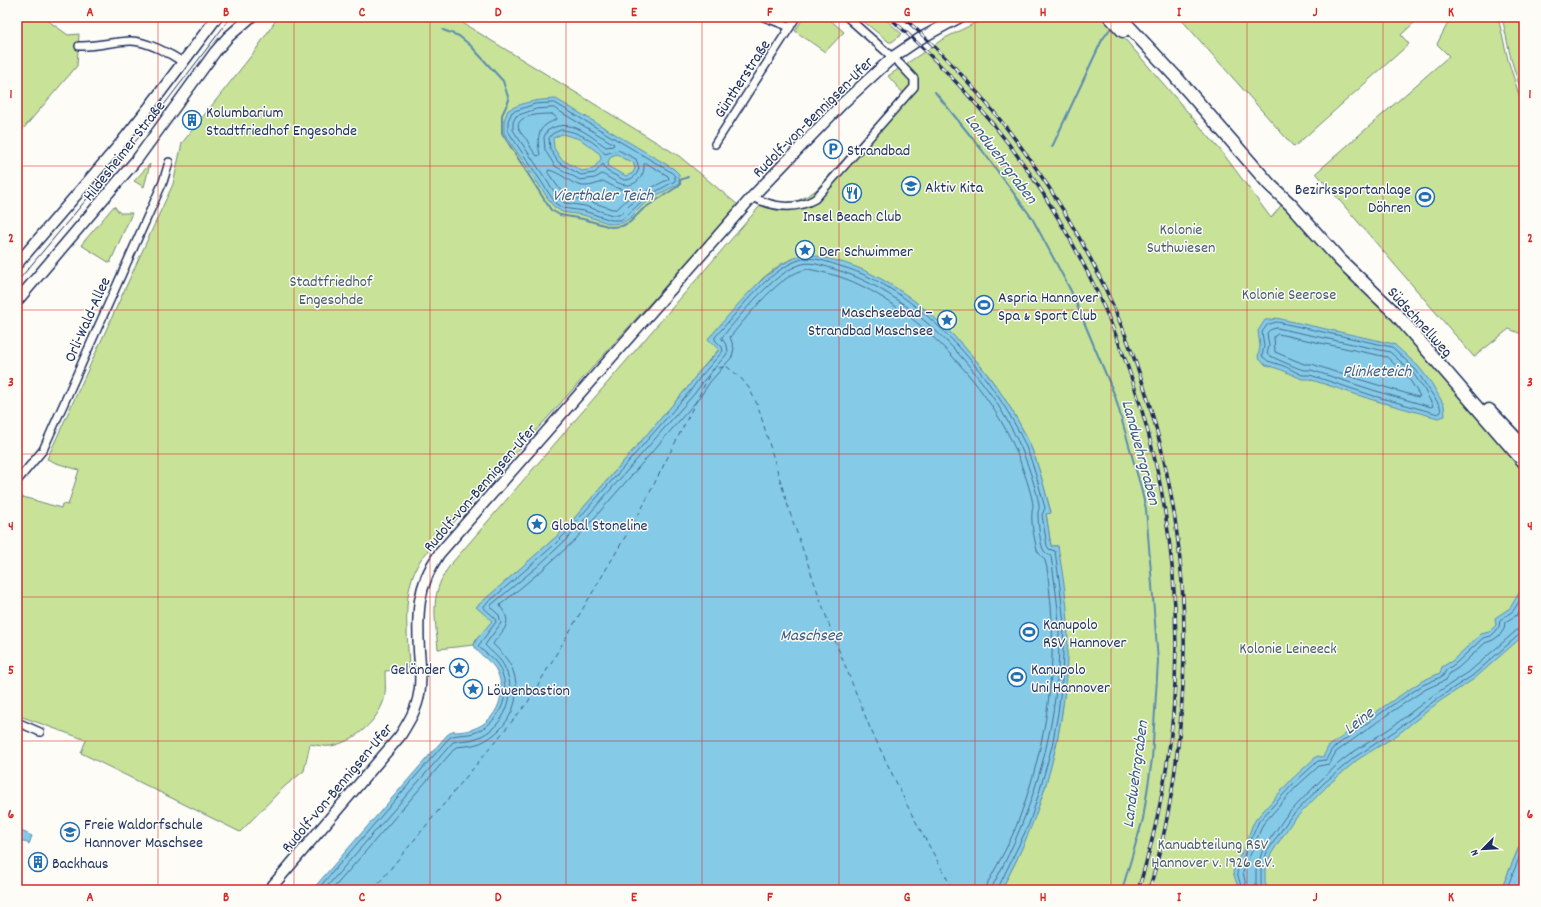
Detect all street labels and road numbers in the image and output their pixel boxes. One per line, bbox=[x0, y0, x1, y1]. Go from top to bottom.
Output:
street label: Güntherstraße bbox=[709, 36, 777, 123]
street label: Rudolf-von-Bennigsen-Ufer bbox=[748, 52, 880, 184]
street label: Hildesheimer Straße bbox=[78, 96, 172, 207]
street label: Orli-Wald-Allee bbox=[59, 274, 117, 366]
street label: Südschnellweg bbox=[1381, 282, 1457, 363]
street label: Rudolf-von-Bennigsen-Ufer bbox=[419, 419, 543, 558]
street label: Rudolf-von-Bennigsen-Ufer bbox=[277, 719, 399, 859]

